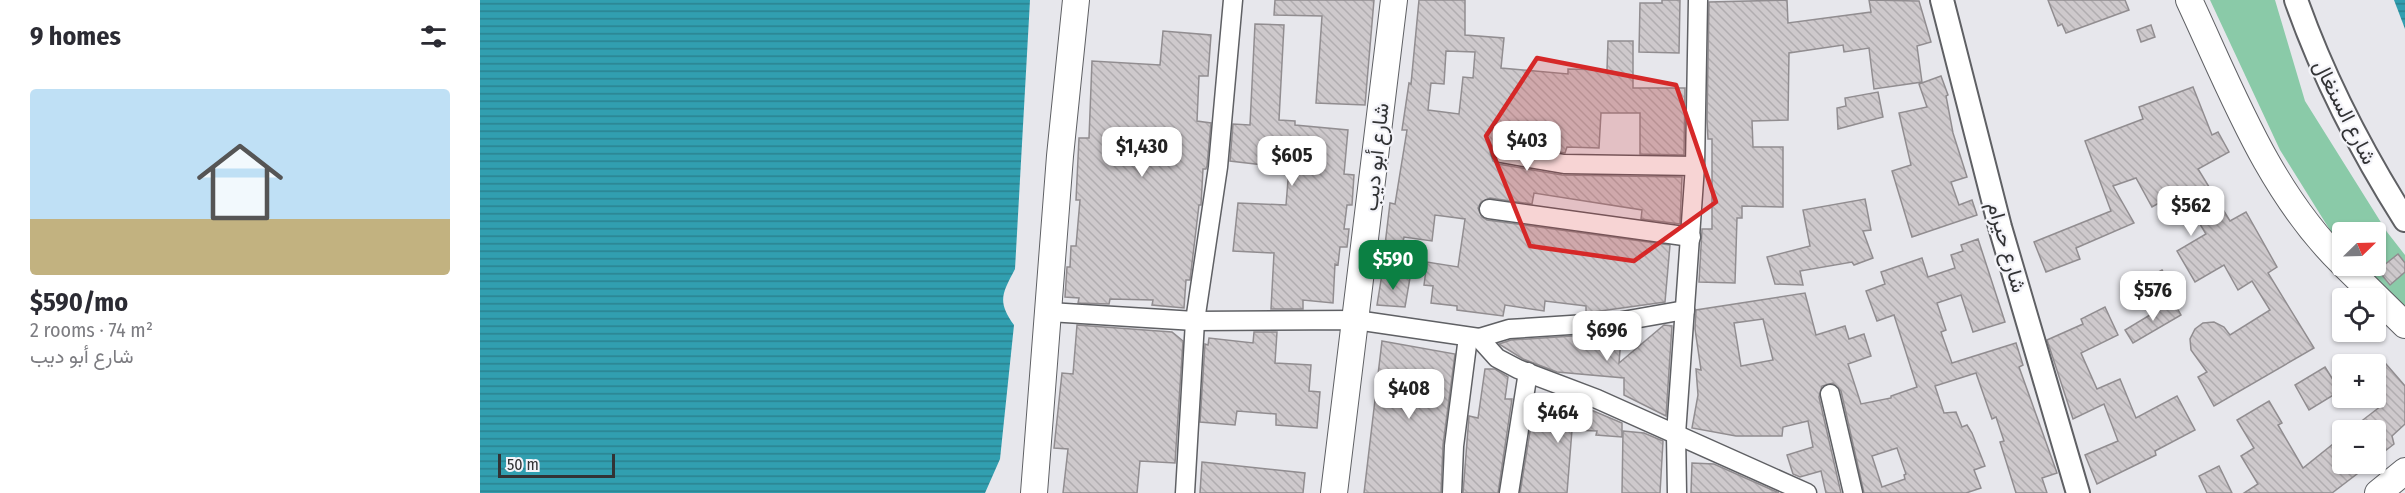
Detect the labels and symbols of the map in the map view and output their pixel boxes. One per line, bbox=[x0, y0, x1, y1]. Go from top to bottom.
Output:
street label: شارع السنغال bbox=[2307, 55, 2382, 169]
street label: شارع أبو ديب bbox=[1357, 102, 1396, 212]
pin: $403 bbox=[1491, 121, 1563, 172]
pin: $1,430 bbox=[1093, 127, 1191, 178]
pin: $605 bbox=[1256, 136, 1328, 187]
pin: $562 bbox=[2155, 186, 2227, 237]
street label: شارع حيرام bbox=[1981, 198, 2032, 296]
north arrow bbox=[2332, 222, 2386, 276]
pin: $590 bbox=[1357, 240, 1429, 291]
pin: $576 bbox=[2117, 271, 2189, 322]
pin: $696 bbox=[1571, 311, 1643, 362]
pin: $408 bbox=[1373, 369, 1445, 420]
pin: $464 bbox=[1522, 393, 1594, 444]
scale bar bbox=[498, 451, 615, 478]

